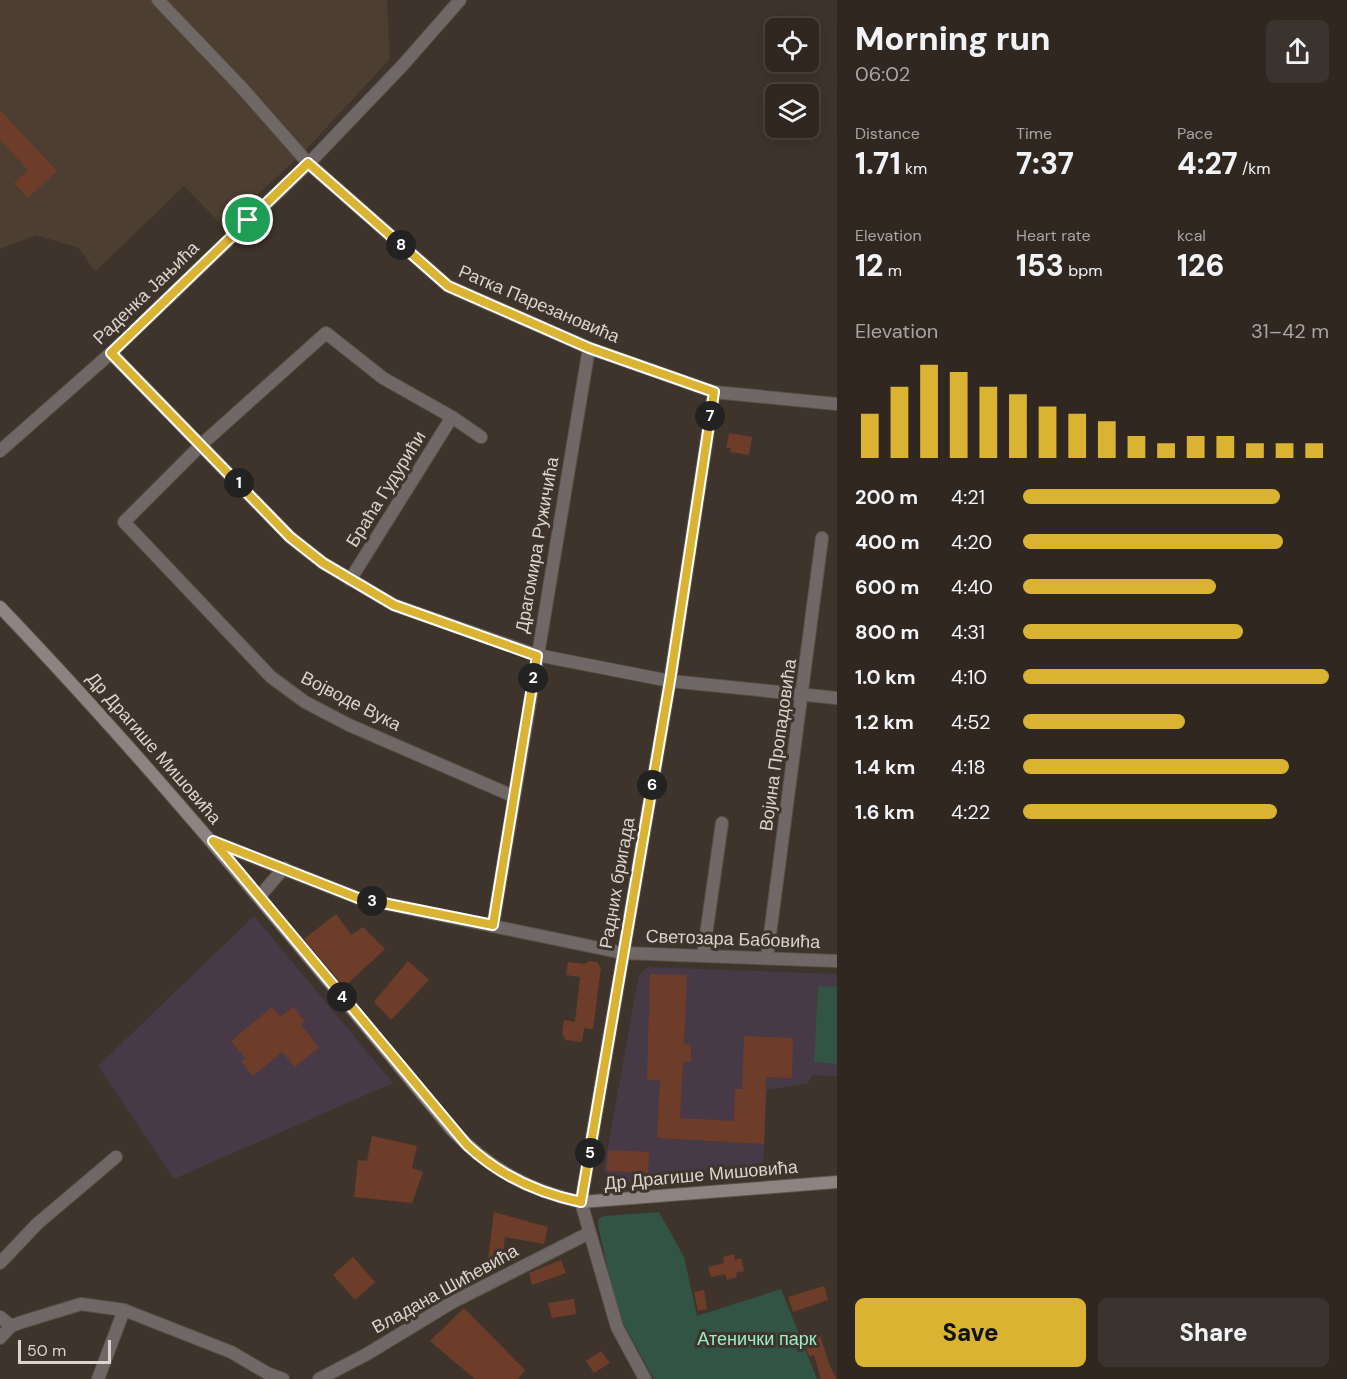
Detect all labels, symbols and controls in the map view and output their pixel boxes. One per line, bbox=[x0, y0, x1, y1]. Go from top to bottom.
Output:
text: Morning run bbox=[855, 17, 1050, 60]
map controls bbox=[765, 18, 819, 138]
button: locate bbox=[765, 18, 819, 72]
button: share bbox=[1266, 20, 1329, 83]
text: 06:02 bbox=[855, 61, 910, 87]
button: layers bbox=[765, 84, 819, 138]
text: Distance bbox=[855, 123, 920, 144]
text: Time bbox=[1016, 123, 1052, 144]
text: Pace bbox=[1177, 123, 1213, 144]
text: 1.71 bbox=[855, 144, 901, 183]
text: 7:37 bbox=[1016, 144, 1074, 183]
text: 4:27 bbox=[1177, 144, 1238, 183]
text: km bbox=[901, 158, 927, 179]
text: /km bbox=[1238, 158, 1271, 179]
pin bbox=[222, 194, 273, 245]
icon: arrive bbox=[231, 203, 264, 236]
text: Elevation bbox=[855, 225, 922, 246]
text: Heart rate bbox=[1016, 225, 1091, 246]
text: kcal bbox=[1177, 225, 1206, 246]
pin: 8 bbox=[386, 230, 416, 260]
text: 8 bbox=[396, 234, 406, 255]
street label: Раденка Јањића bbox=[88, 236, 205, 350]
text: 12 bbox=[855, 246, 883, 285]
text: 153 bbox=[1016, 246, 1064, 285]
text: 126 bbox=[1177, 246, 1224, 285]
street label: Ратка Парезановића bbox=[455, 259, 624, 349]
text: m bbox=[883, 260, 902, 281]
text: bpm bbox=[1064, 260, 1102, 281]
text: Elevation bbox=[855, 318, 938, 344]
text: 31–42 m bbox=[1251, 318, 1329, 344]
pin: 7 bbox=[695, 401, 725, 431]
text: 7 bbox=[706, 405, 714, 426]
street label: Браћа Гудурићи bbox=[341, 426, 431, 552]
street label: Драгомира Ружичића bbox=[510, 454, 564, 635]
pin: 1 bbox=[224, 468, 254, 498]
text: 1 bbox=[236, 472, 242, 493]
text: 200 m bbox=[855, 484, 918, 510]
text: 4:21 bbox=[951, 484, 985, 510]
text: 400 m bbox=[855, 529, 920, 555]
text: 4:20 bbox=[951, 529, 992, 555]
text: 600 m bbox=[855, 574, 919, 600]
text: 4:40 bbox=[951, 574, 993, 600]
text: 800 m bbox=[855, 619, 919, 645]
text: 4:31 bbox=[951, 619, 985, 645]
street label: Војина Пропадовића bbox=[754, 656, 802, 833]
pin: 2 bbox=[518, 663, 548, 693]
text: 1.0 km bbox=[855, 664, 916, 690]
text: 4:10 bbox=[951, 664, 987, 690]
street label: Војводе Вука bbox=[297, 665, 406, 737]
street label: Др Драгише Мишовића bbox=[81, 667, 227, 830]
text: 2 bbox=[528, 667, 538, 688]
text: 1.2 km bbox=[855, 709, 914, 735]
text: 4:52 bbox=[951, 709, 991, 735]
text: 1.4 km bbox=[855, 754, 915, 780]
text: 4:18 bbox=[951, 754, 986, 780]
pin: 6 bbox=[637, 770, 667, 800]
text: 6 bbox=[647, 774, 657, 795]
text: 1.6 km bbox=[855, 799, 914, 825]
text: 4:22 bbox=[951, 799, 990, 825]
street label: Радних бригада bbox=[594, 815, 641, 950]
pin: 3 bbox=[357, 886, 387, 916]
text: 3 bbox=[367, 890, 377, 911]
street label: Светозара Бабовића bbox=[645, 924, 822, 954]
pin: 4 bbox=[327, 982, 357, 1012]
text: 4 bbox=[337, 986, 347, 1007]
pin: 5 bbox=[575, 1138, 605, 1168]
text: 5 bbox=[585, 1142, 595, 1163]
street label: Др Драгише Мишовића bbox=[603, 1154, 800, 1195]
street label: Владана Шићевића bbox=[367, 1238, 523, 1339]
button: Save bbox=[855, 1298, 1086, 1367]
button: Share bbox=[1098, 1298, 1329, 1367]
park label: Атенички парк bbox=[697, 1327, 817, 1351]
scale bar bbox=[18, 1337, 111, 1364]
text: 50 m bbox=[27, 1340, 66, 1361]

